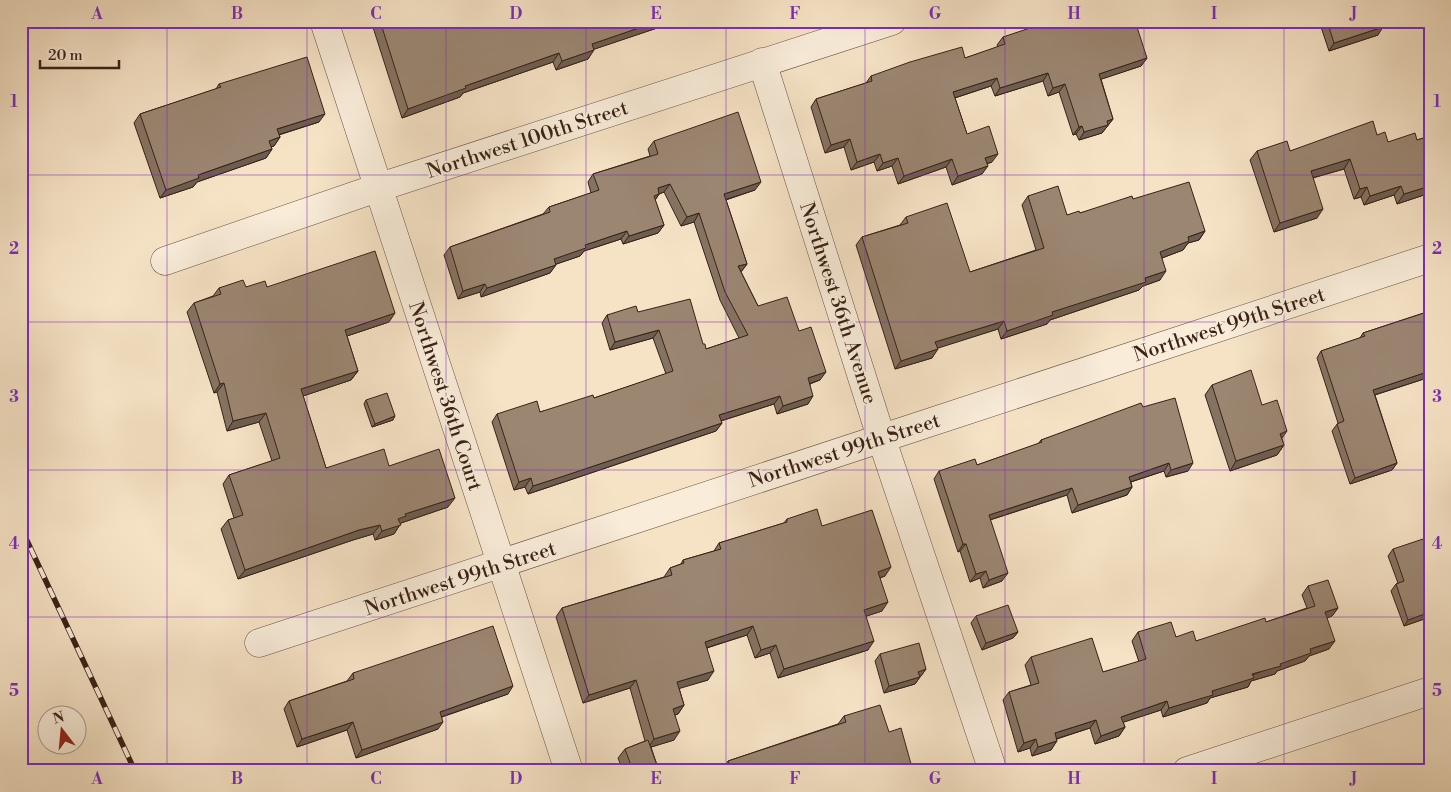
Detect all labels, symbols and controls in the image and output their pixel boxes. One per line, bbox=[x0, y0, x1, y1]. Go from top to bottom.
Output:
text: A bbox=[90, 4, 103, 24]
text: B bbox=[231, 4, 243, 24]
text: C bbox=[370, 4, 382, 24]
text: D bbox=[510, 4, 523, 24]
text: E bbox=[650, 4, 662, 24]
text: F bbox=[789, 4, 801, 24]
text: G bbox=[929, 4, 942, 24]
text: H bbox=[1067, 4, 1081, 24]
text: I bbox=[1211, 4, 1217, 24]
text: J bbox=[1349, 4, 1357, 24]
scale bar bbox=[40, 38, 119, 70]
text: 20 m bbox=[48, 46, 83, 65]
text: 1 bbox=[10, 92, 18, 112]
text: 1 bbox=[1433, 92, 1441, 112]
street label: Northwest 100th Street bbox=[424, 96, 631, 185]
street label: Northwest 36th Avenue bbox=[793, 199, 882, 407]
text: 2 bbox=[9, 239, 19, 259]
text: 2 bbox=[1432, 239, 1442, 259]
street label: Northwest 99th Street bbox=[1130, 283, 1328, 368]
street label: Northwest 36th Court bbox=[402, 299, 487, 494]
text: 3 bbox=[9, 387, 19, 407]
text: 3 bbox=[1432, 387, 1442, 407]
street label: Northwest 99th Street bbox=[745, 409, 943, 494]
text: 4 bbox=[9, 534, 20, 554]
text: 4 bbox=[1432, 534, 1443, 554]
street label: Northwest 99th Street bbox=[361, 537, 559, 622]
text: 5 bbox=[9, 681, 19, 701]
text: 5 bbox=[1432, 681, 1442, 701]
north arrow bbox=[38, 704, 88, 754]
text: N bbox=[51, 708, 66, 729]
text: A bbox=[90, 769, 103, 789]
text: B bbox=[231, 769, 243, 789]
text: C bbox=[370, 769, 382, 789]
text: D bbox=[510, 769, 523, 789]
text: E bbox=[650, 769, 662, 789]
text: F bbox=[789, 769, 801, 789]
text: G bbox=[929, 769, 942, 789]
text: H bbox=[1067, 769, 1081, 789]
text: I bbox=[1211, 769, 1217, 789]
text: J bbox=[1349, 769, 1357, 789]

